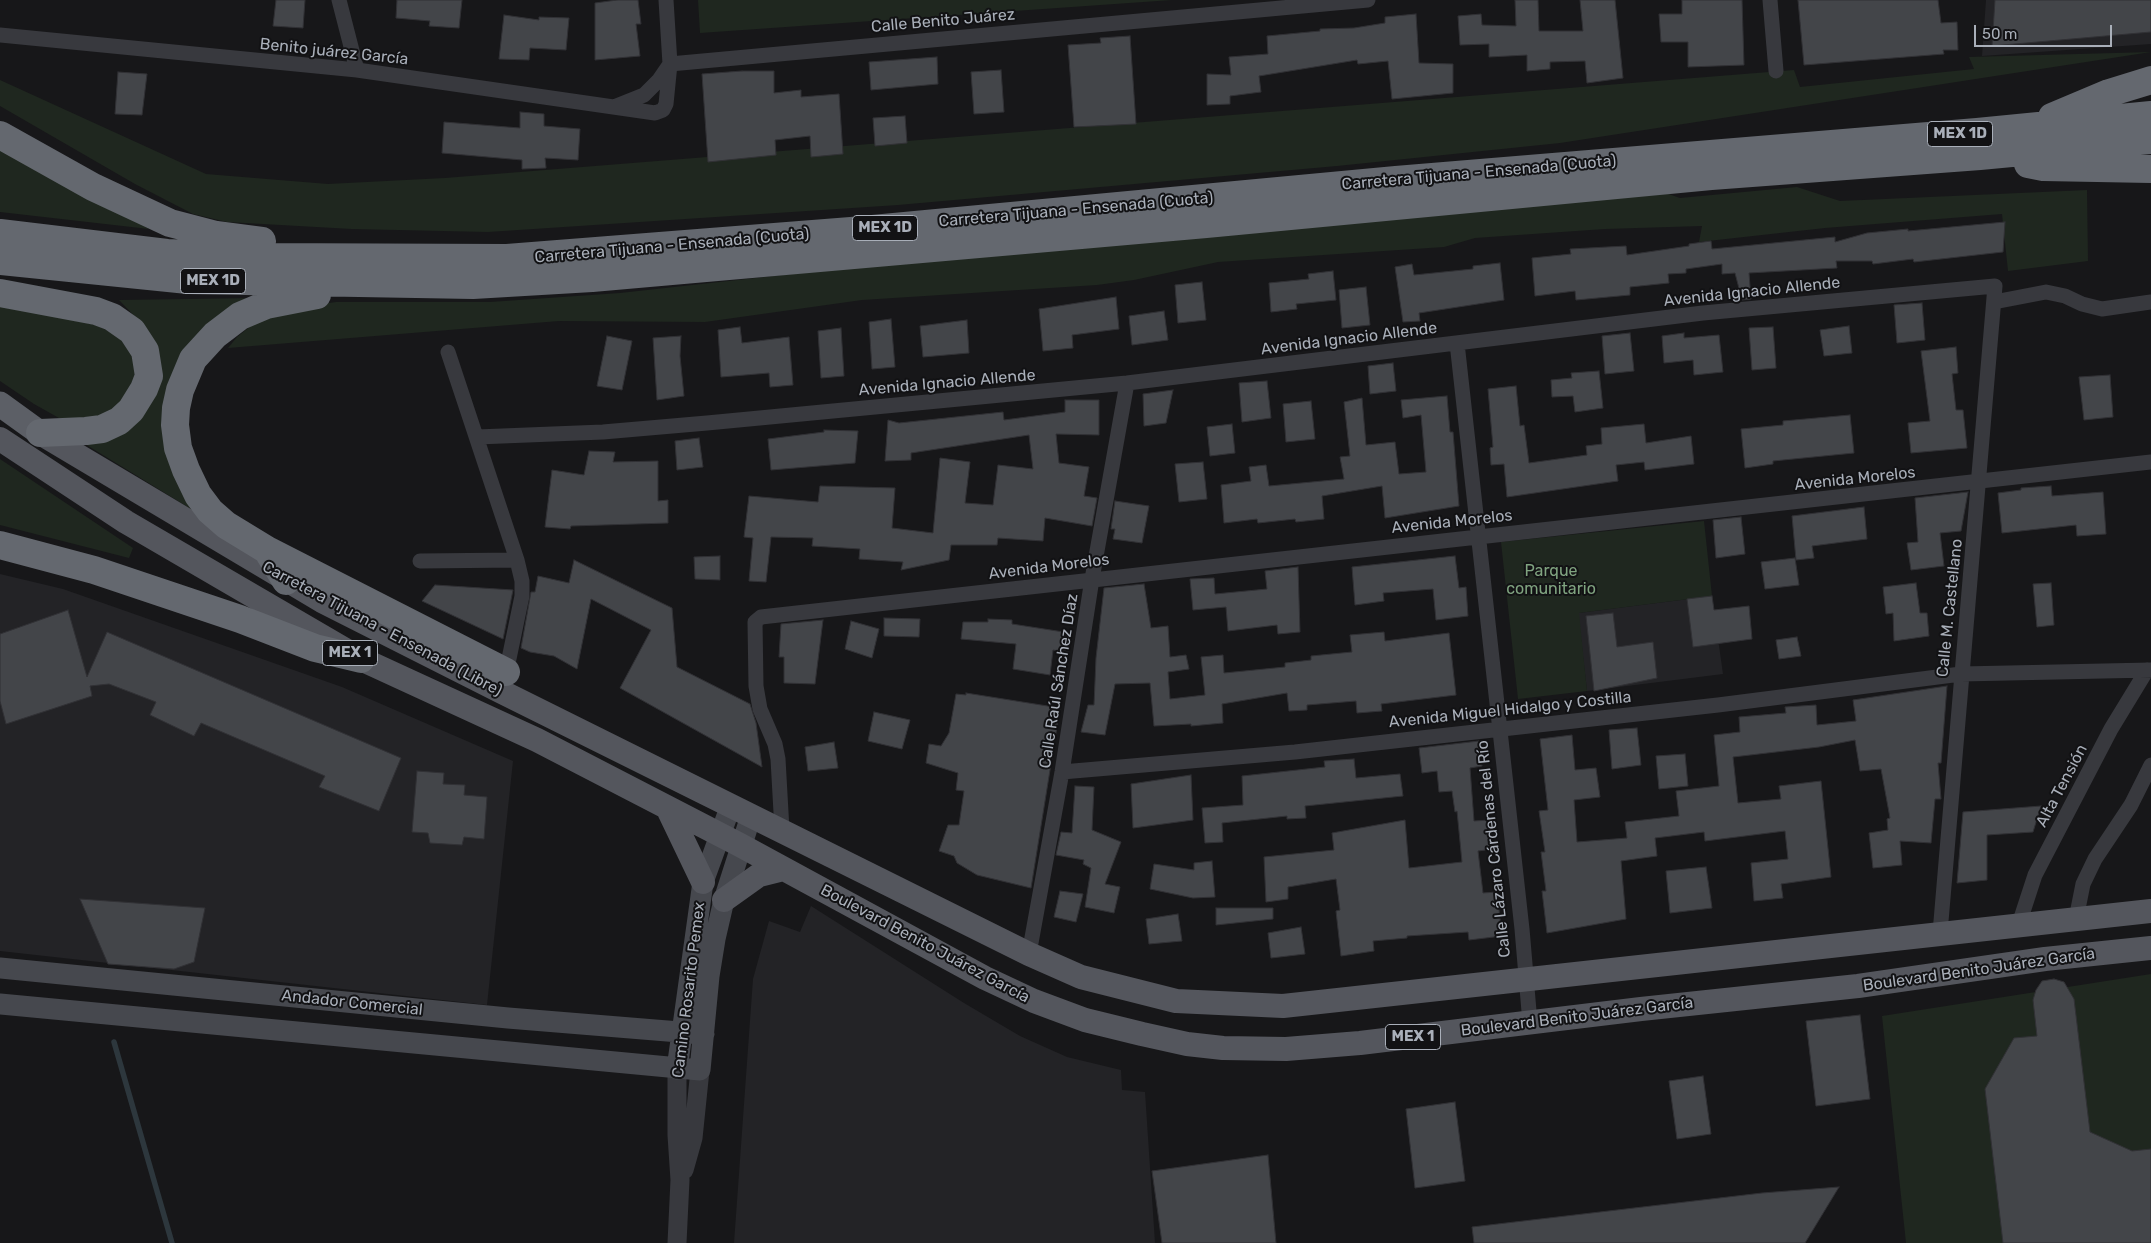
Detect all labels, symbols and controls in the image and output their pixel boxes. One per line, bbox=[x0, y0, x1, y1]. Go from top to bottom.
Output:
street label: Calle Benito Juárez bbox=[870, 5, 1016, 37]
scale bar bbox=[1976, 15, 2114, 47]
text: 50 m bbox=[1982, 25, 2017, 43]
street label: Benito juárez García bbox=[259, 35, 409, 69]
road number: MEX 1D bbox=[1928, 122, 1992, 146]
street label: Carretera Tijuana - Ensenada (Cuota) bbox=[1341, 151, 1617, 195]
street label: Carretera Tijuana - Ensenada (Cuota) bbox=[938, 188, 1214, 232]
road number: MEX 1D bbox=[852, 216, 918, 240]
street label: Carretera Tijuana - Ensenada (Cuota) bbox=[534, 224, 810, 268]
road number: MEX 1D bbox=[180, 268, 246, 294]
street label: Avenida Ignacio Allende bbox=[1663, 273, 1841, 311]
street label: Avenida Ignacio Allende bbox=[1260, 319, 1438, 359]
street label: Avenida Ignacio Allende bbox=[858, 366, 1036, 400]
street label: Avenida Morelos bbox=[1794, 463, 1916, 495]
street label: Avenida Morelos bbox=[1391, 506, 1513, 538]
street label: Calle M. Castellano bbox=[1933, 538, 1967, 678]
street label: Avenida Morelos bbox=[987, 550, 1111, 584]
street label: Carretera Tijuana - Ensenada (Libre) bbox=[259, 557, 505, 701]
park label: Parque comunitario bbox=[1506, 561, 1596, 599]
street label: Calle Raúl Sánchez Díaz bbox=[1036, 592, 1082, 770]
road number: MEX 1 bbox=[322, 640, 378, 666]
street label: Avenida Miguel Hidalgo y Costilla bbox=[1388, 688, 1632, 732]
street label: Calle Lázaro Cárdenas del Río bbox=[1473, 739, 1515, 959]
street label: Alta Tensión bbox=[2032, 741, 2092, 831]
street label: Boulevard Benito Juárez García bbox=[817, 881, 1033, 1007]
street label: Camino Rosarito Pemex bbox=[669, 901, 709, 1079]
street label: Boulevard Benito Juárez García bbox=[1862, 944, 2096, 996]
street label: Andador Comercial bbox=[280, 986, 424, 1020]
street label: Boulevard Benito Juárez García bbox=[1460, 993, 1694, 1041]
road number: MEX 1 bbox=[1386, 1024, 1440, 1050]

